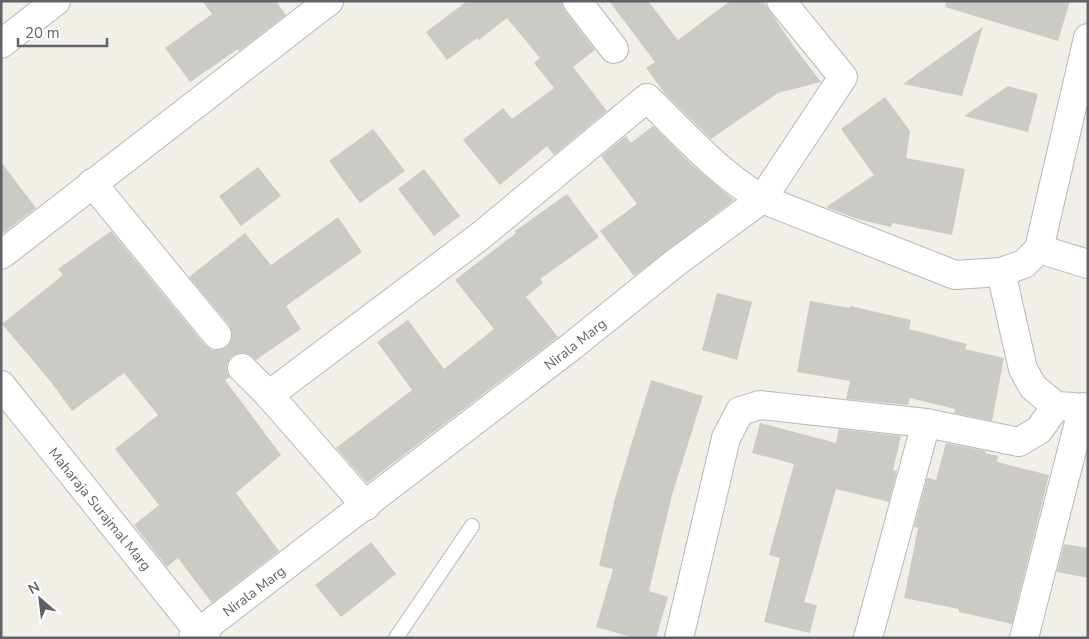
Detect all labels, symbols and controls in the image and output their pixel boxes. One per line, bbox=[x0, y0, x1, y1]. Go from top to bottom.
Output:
scale bar bbox=[18, 15, 106, 47]
text: 20 m bbox=[25, 23, 60, 43]
street label: Nirala Marg bbox=[540, 314, 610, 375]
street label: Maharaja Surajmal Marg bbox=[44, 444, 155, 575]
street label: Nirala Marg bbox=[219, 562, 289, 621]
north arrow bbox=[15, 574, 65, 624]
text: N bbox=[25, 577, 43, 599]

